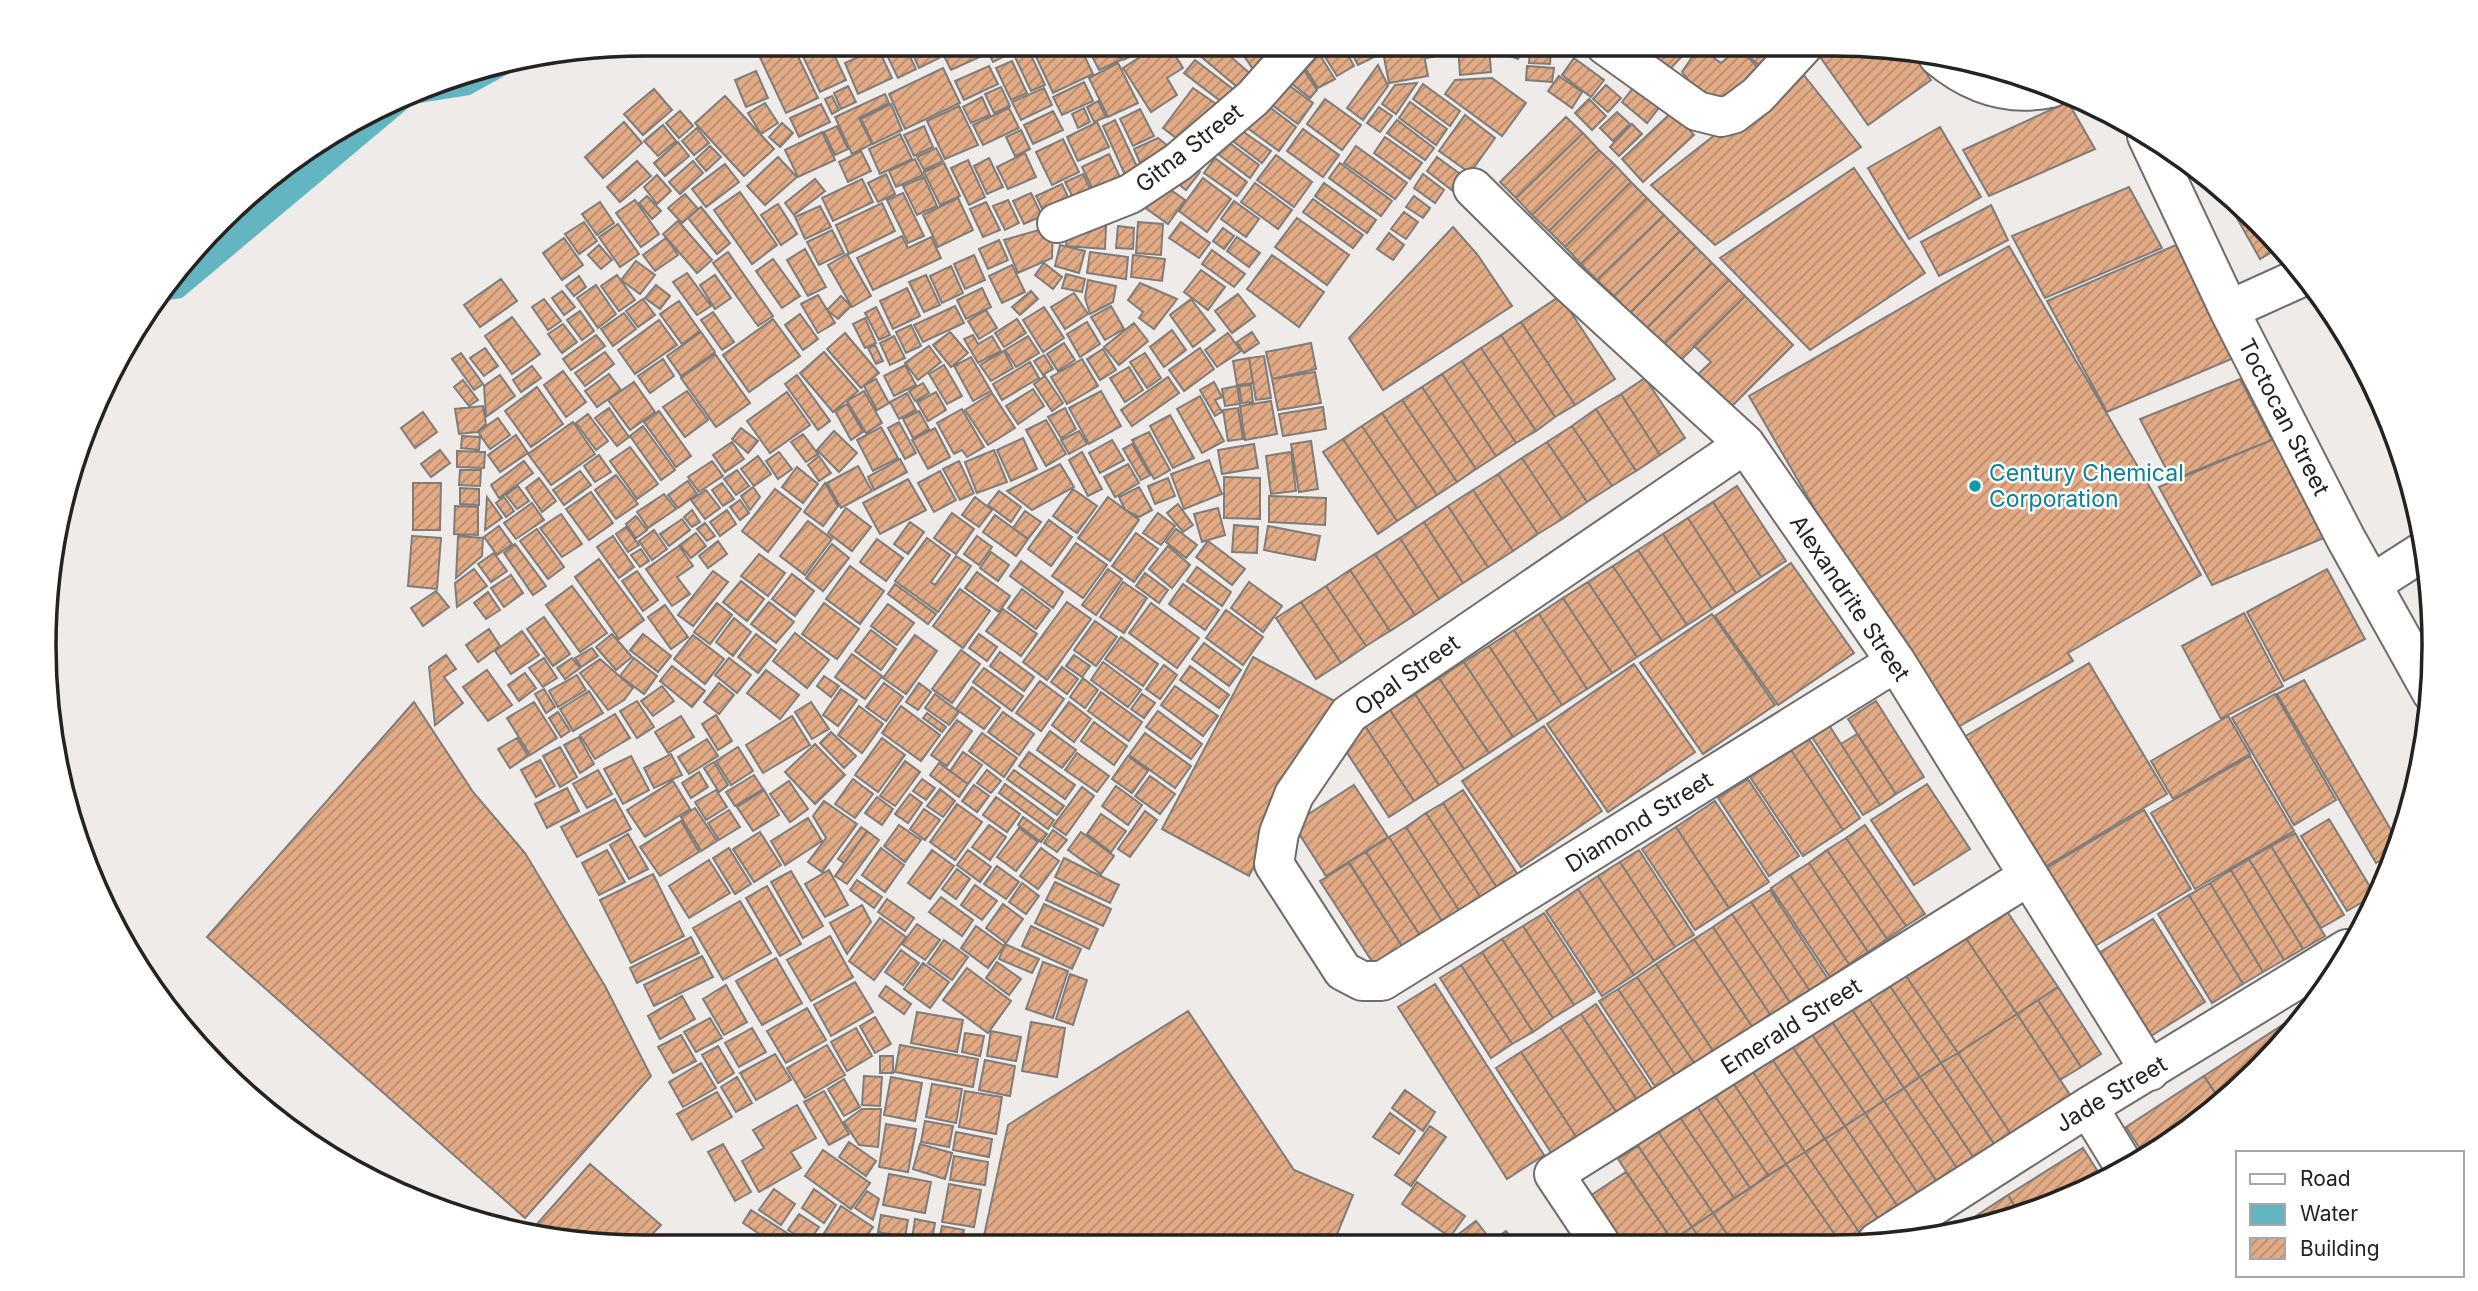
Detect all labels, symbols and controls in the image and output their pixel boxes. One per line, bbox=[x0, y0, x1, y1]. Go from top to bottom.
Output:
street label: Gitna Street bbox=[1130, 97, 1248, 198]
street label: Toctocan Street bbox=[2232, 334, 2336, 501]
place label: Century Chemical Corporation bbox=[1989, 459, 2184, 513]
marker: Century Chemical Corporation bbox=[1967, 478, 1983, 494]
street label: Alexandrite Street bbox=[1784, 510, 1916, 687]
street label: Opal Street bbox=[1349, 628, 1465, 721]
street label: Diamond Street bbox=[1560, 765, 1718, 878]
street label: Emerald Street bbox=[1716, 971, 1867, 1080]
street label: Jade Street bbox=[2050, 1050, 2172, 1138]
legend bbox=[2236, 1151, 2464, 1277]
text: Road bbox=[2300, 1166, 2351, 1191]
text: Water bbox=[2300, 1201, 2358, 1226]
text: Building bbox=[2300, 1236, 2380, 1261]

